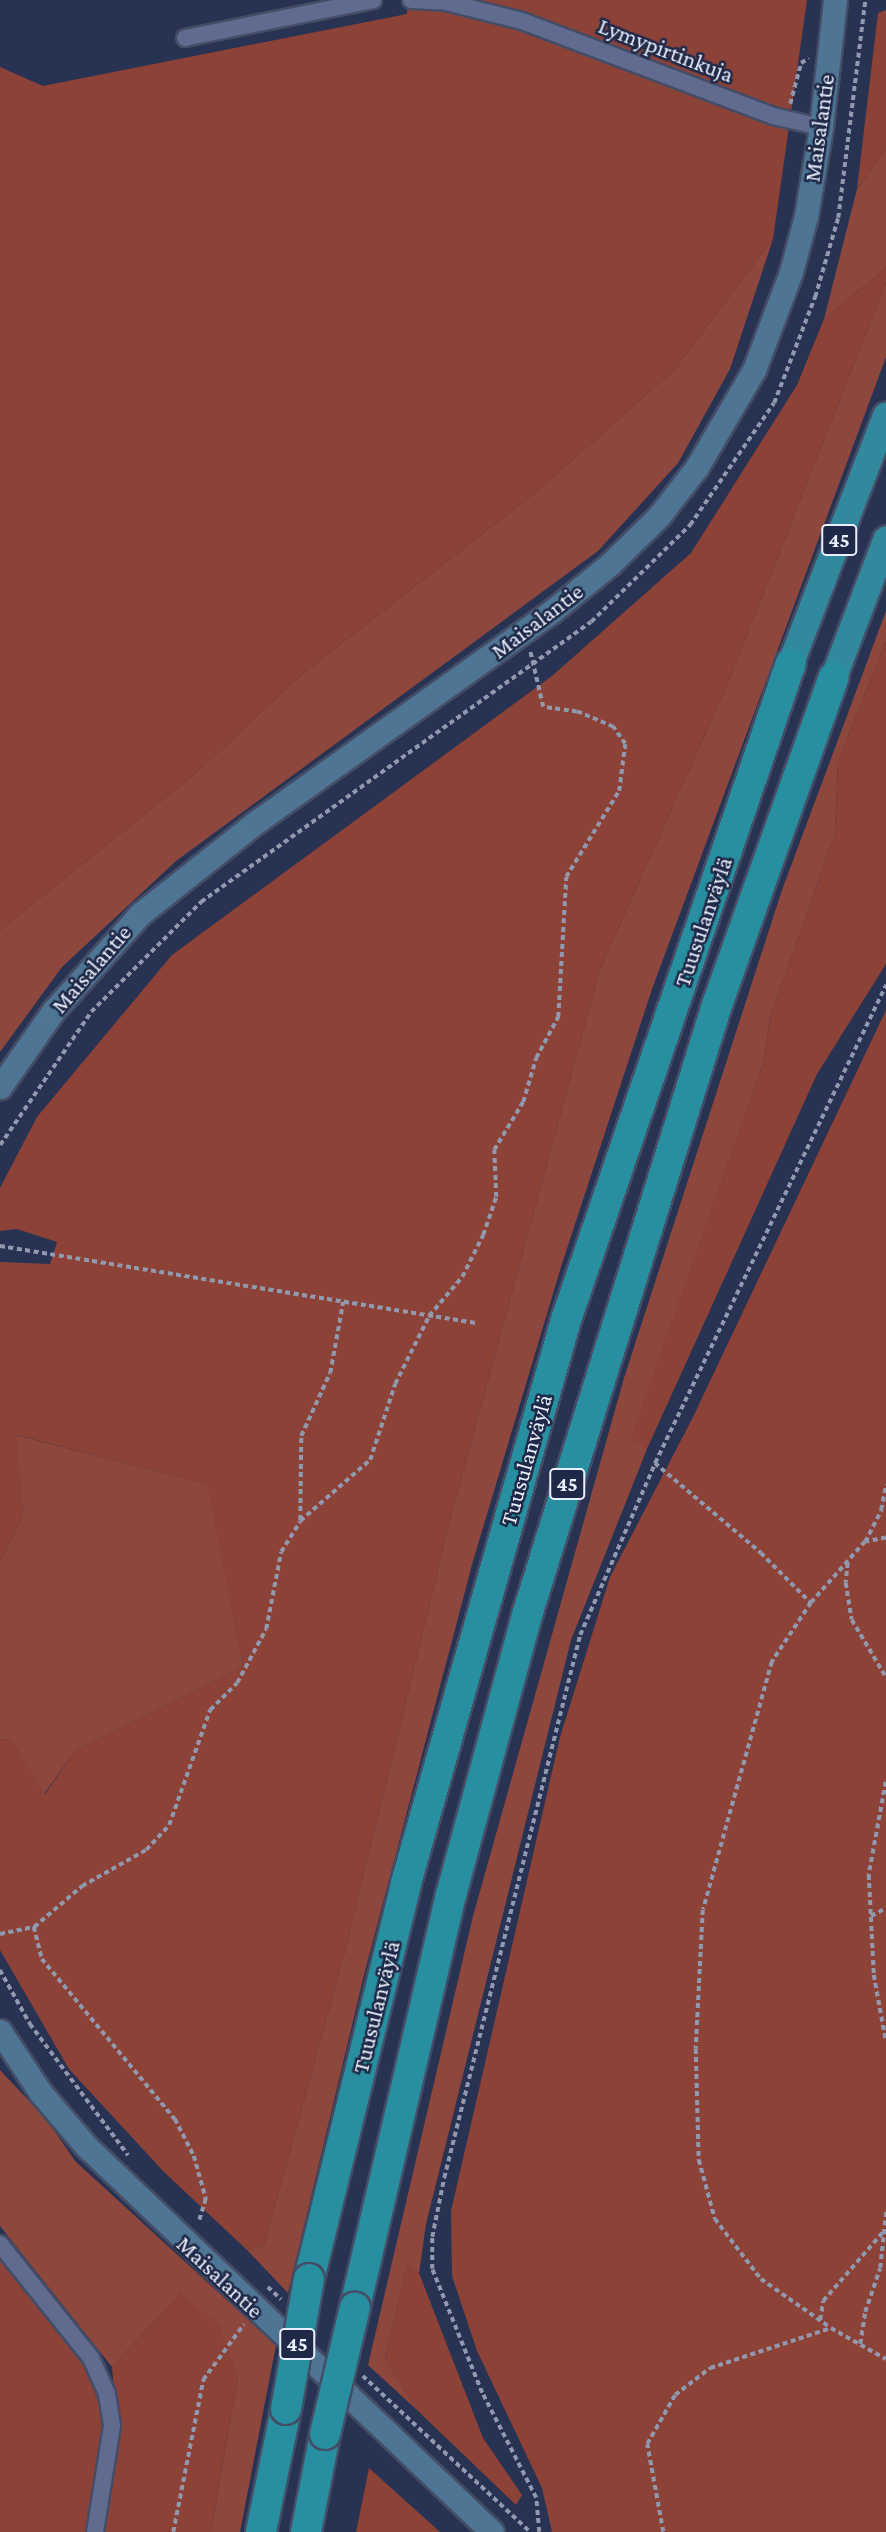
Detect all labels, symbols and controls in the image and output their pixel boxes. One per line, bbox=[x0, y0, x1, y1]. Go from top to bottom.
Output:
street label: Lymypirtinkuja bbox=[595, 12, 737, 88]
street label: Maisalantie bbox=[798, 72, 840, 184]
road number: 45 bbox=[820, 522, 858, 558]
street label: Maisalantie bbox=[485, 577, 589, 665]
street label: Tuusulanväylä bbox=[668, 854, 738, 990]
street label: Maisalantie bbox=[45, 919, 137, 1019]
street label: Tuusulanväylä bbox=[494, 1391, 558, 1529]
road number: 45 bbox=[548, 1466, 586, 1502]
street label: Tuusulanväylä bbox=[346, 1938, 406, 2076]
street label: Maisalantie bbox=[171, 2230, 269, 2324]
road number: 45 bbox=[278, 2326, 316, 2362]

